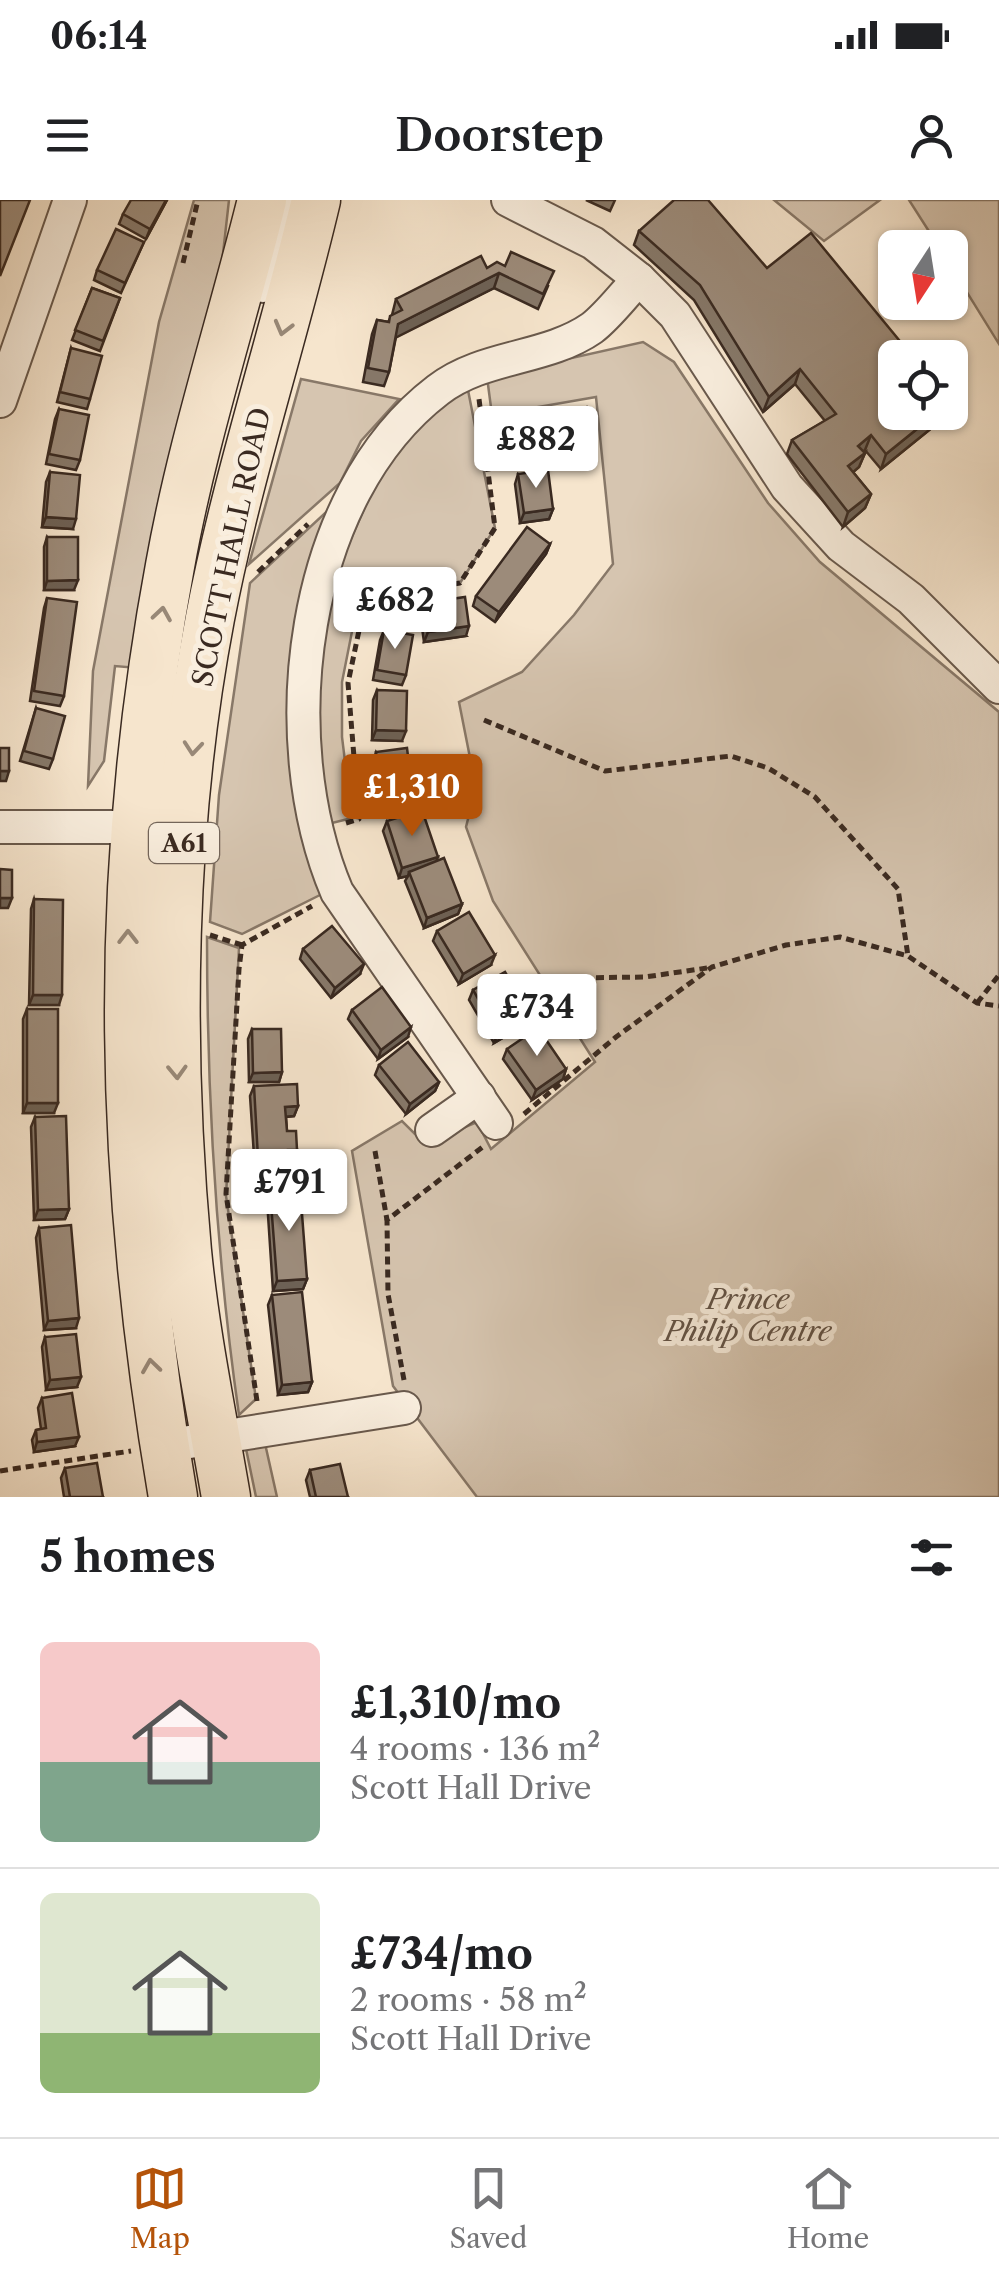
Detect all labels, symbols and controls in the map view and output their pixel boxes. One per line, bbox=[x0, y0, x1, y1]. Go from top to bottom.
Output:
text: 06:14 bbox=[50, 12, 148, 59]
text: Doorstep bbox=[395, 107, 604, 163]
icon: menu bbox=[40, 108, 95, 163]
icon: person bbox=[904, 108, 959, 163]
north arrow bbox=[878, 230, 968, 320]
map controls bbox=[878, 230, 968, 430]
one-way arrow bbox=[274, 319, 295, 336]
button: locate bbox=[878, 340, 968, 430]
street label: SCOTT HALL ROAD bbox=[185, 404, 277, 690]
pin: £882 bbox=[477, 406, 595, 491]
text: £882 bbox=[496, 419, 576, 458]
pin: £682 bbox=[336, 567, 454, 652]
text: £682 bbox=[355, 580, 435, 619]
one-way arrow bbox=[151, 606, 172, 623]
one-way arrow bbox=[182, 740, 204, 756]
pin: £1,310 bbox=[331, 754, 493, 839]
text: £1,310 bbox=[363, 767, 461, 806]
road number: A61 bbox=[149, 823, 219, 863]
one-way arrow bbox=[117, 929, 139, 944]
pin: £734 bbox=[478, 974, 596, 1059]
text: £734 bbox=[499, 987, 575, 1026]
one-way arrow bbox=[166, 1065, 187, 1081]
pin: £791 bbox=[230, 1149, 348, 1234]
text: £791 bbox=[253, 1162, 325, 1201]
park label: Prince Philip Centre bbox=[662, 1282, 833, 1348]
one-way arrow bbox=[141, 1358, 162, 1374]
icon: filters bbox=[904, 1530, 959, 1585]
text: 5 homes bbox=[40, 1531, 216, 1583]
text: £1,310/mo bbox=[350, 1677, 561, 1729]
icon: home bbox=[120, 1682, 240, 1802]
text: 4 rooms · 136 m² bbox=[350, 1729, 600, 1768]
text: Scott Hall Drive bbox=[350, 1768, 591, 1807]
text: £734/mo bbox=[350, 1928, 533, 1980]
icon: home bbox=[120, 1933, 240, 2053]
text: 2 rooms · 58 m² bbox=[350, 1980, 587, 2019]
text: Scott Hall Drive bbox=[350, 2019, 591, 2058]
tab: Map bbox=[130, 2161, 190, 2255]
tab: Saved bbox=[450, 2161, 527, 2255]
tab: Home bbox=[787, 2161, 869, 2255]

